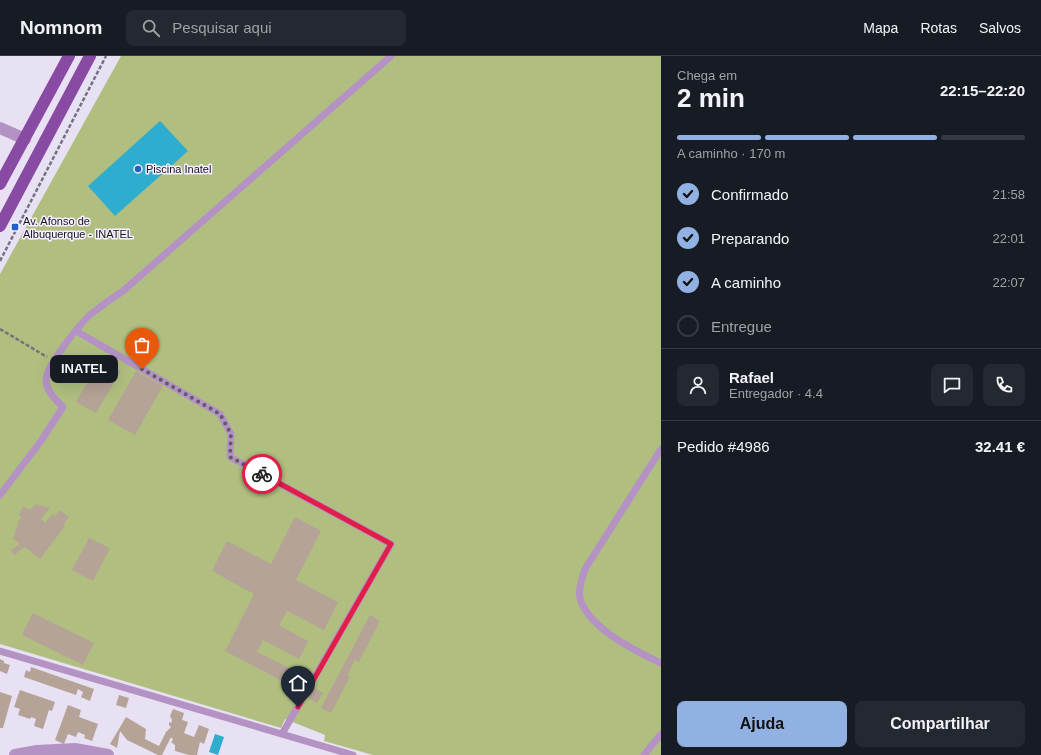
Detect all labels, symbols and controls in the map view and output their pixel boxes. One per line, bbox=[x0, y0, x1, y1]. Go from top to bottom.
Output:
search box bbox=[126, 10, 406, 46]
text: Nomnom bbox=[20, 17, 102, 38]
icon: search bbox=[140, 17, 162, 39]
text: Pesquisar aqui bbox=[172, 19, 272, 36]
text: Mapa bbox=[863, 20, 898, 36]
text: Rotas bbox=[920, 20, 957, 36]
text: Salvos bbox=[979, 20, 1021, 36]
text: Chega em bbox=[677, 68, 737, 83]
text: 22:15–22:20 bbox=[940, 82, 1025, 99]
text: 2 min bbox=[677, 83, 745, 113]
text: A caminho · 170 m bbox=[677, 146, 785, 161]
place label: Piscina Inatel bbox=[146, 163, 211, 175]
marker: Piscina Inatel bbox=[133, 164, 143, 174]
icon: check bbox=[677, 183, 699, 205]
text: Confirmado bbox=[711, 186, 789, 203]
text: 21:58 bbox=[992, 187, 1025, 202]
place label: Av. Afonso de Albuquerque - INATEL bbox=[23, 215, 133, 240]
marker: Av. Afonso de Albuquerque - INATEL bbox=[10, 222, 20, 232]
icon: check bbox=[677, 227, 699, 249]
text: Preparando bbox=[711, 230, 789, 247]
text: 22:01 bbox=[992, 231, 1025, 246]
icon: check bbox=[677, 271, 699, 293]
text: A caminho bbox=[711, 274, 781, 291]
text: 22:07 bbox=[992, 275, 1025, 290]
text: Entregue bbox=[711, 318, 772, 335]
pin bbox=[125, 328, 159, 369]
icon: bag bbox=[131, 334, 153, 356]
callout: INATEL bbox=[50, 355, 118, 383]
text: INATEL bbox=[61, 361, 107, 376]
button: person bbox=[677, 364, 719, 406]
button: chat bbox=[931, 364, 973, 406]
button: phone bbox=[983, 364, 1025, 406]
text: Rafael bbox=[729, 369, 774, 386]
text: Entregador · 4.4 bbox=[729, 386, 823, 401]
text: Pedido #4986 bbox=[677, 438, 770, 455]
text: 32.41 € bbox=[975, 438, 1025, 455]
courier bbox=[242, 454, 282, 494]
icon: bike bbox=[251, 463, 273, 485]
pin bbox=[281, 666, 315, 707]
icon: home bbox=[287, 672, 309, 694]
button: Ajuda bbox=[677, 701, 847, 747]
button: Compartilhar bbox=[855, 701, 1025, 747]

